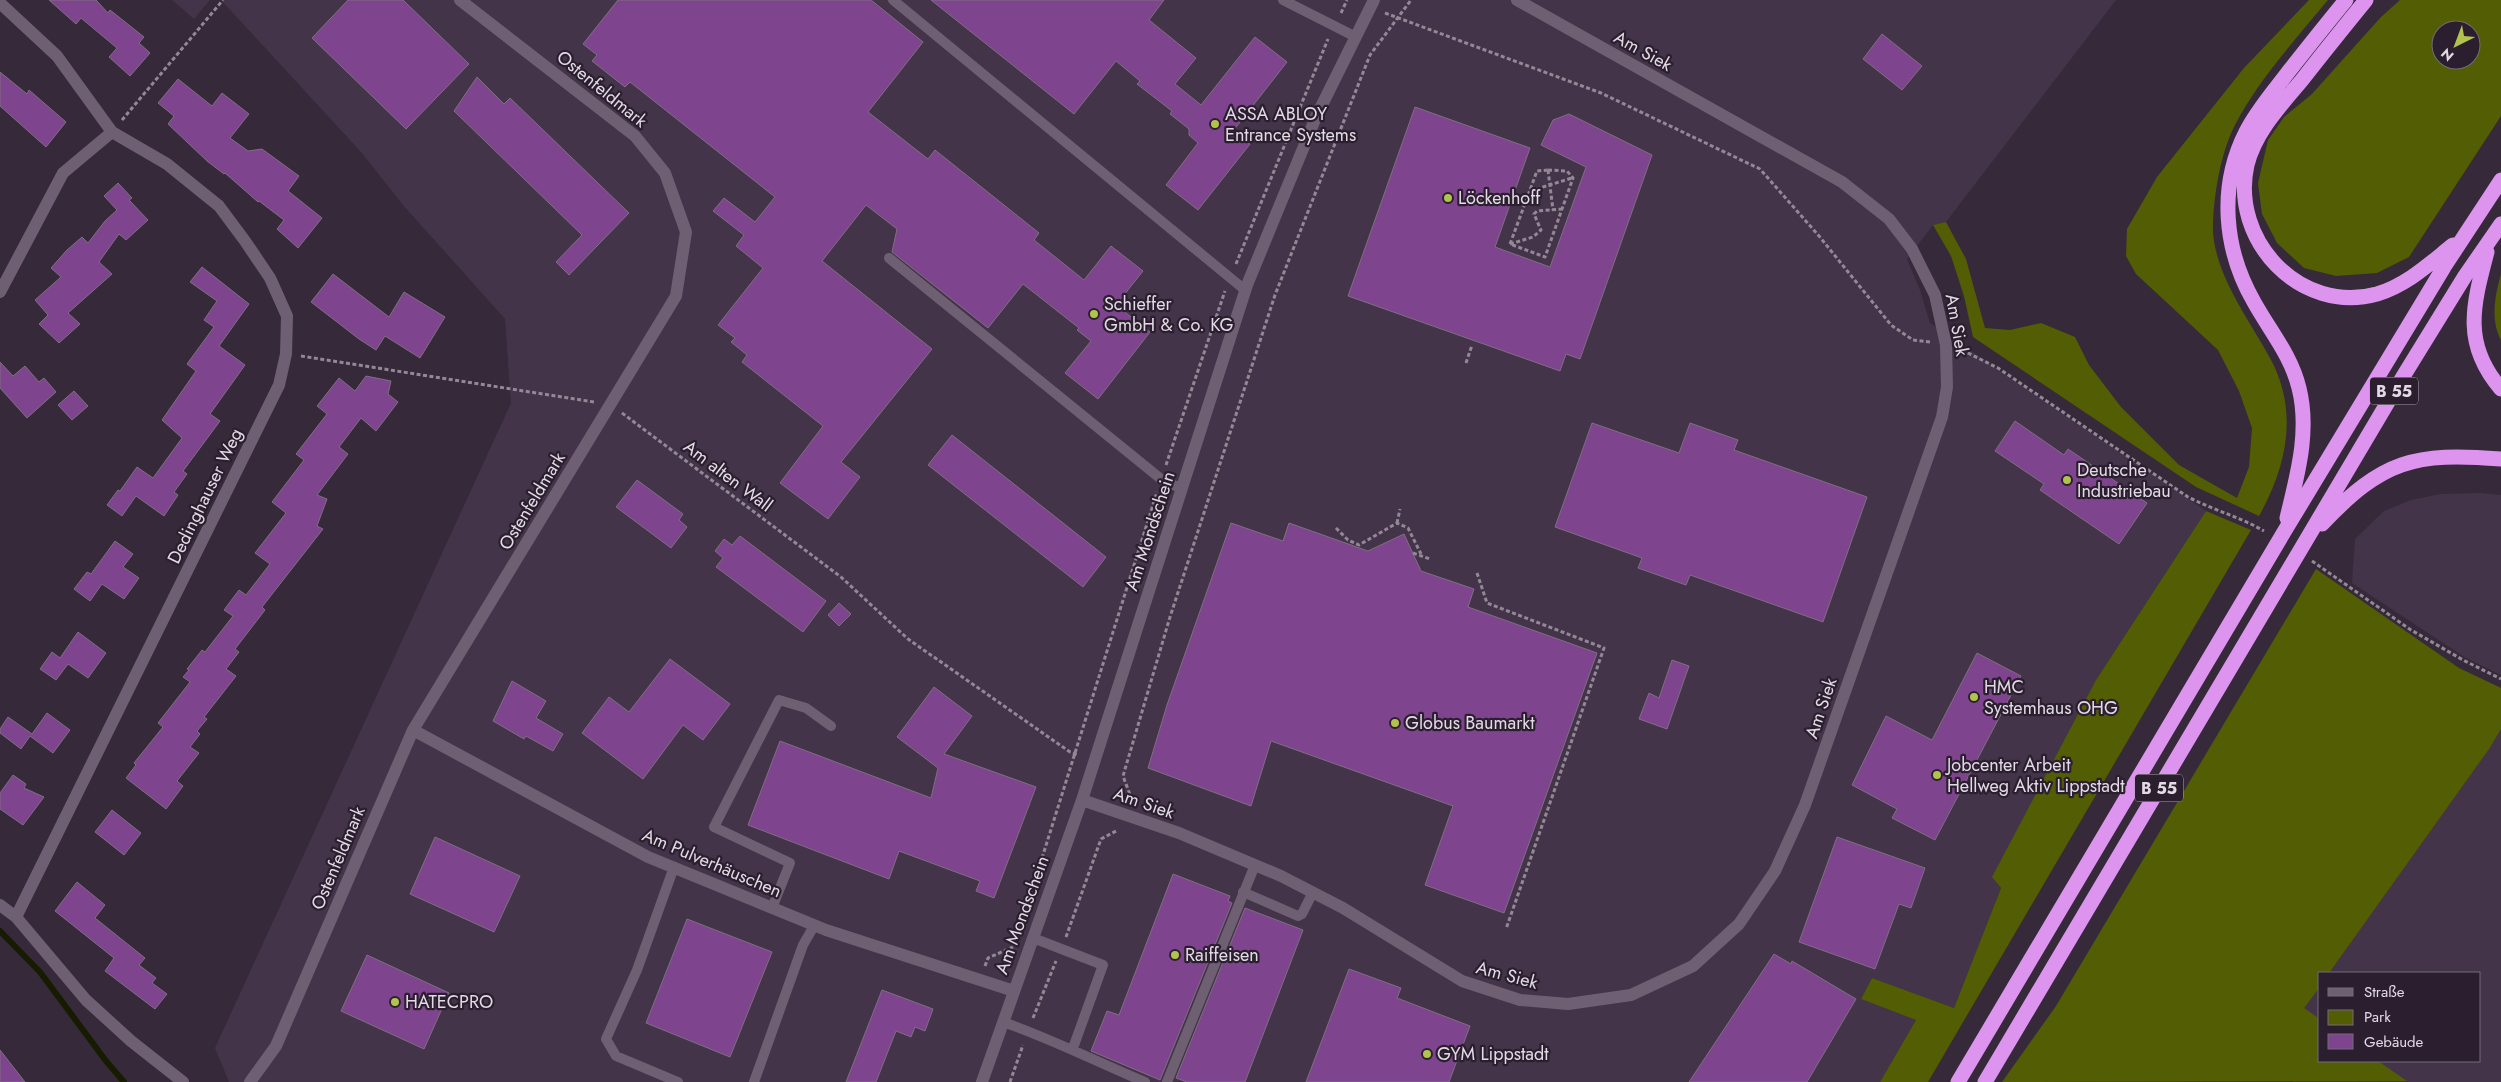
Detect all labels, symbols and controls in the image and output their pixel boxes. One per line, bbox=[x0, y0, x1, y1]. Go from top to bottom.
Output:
north arrow bbox=[2431, 20, 2481, 70]
street label: Am Siek bbox=[1609, 24, 1677, 78]
street label: Ostenfeldmark bbox=[551, 44, 653, 134]
text: N bbox=[2436, 44, 2458, 66]
place label: ASSA ABLOY Entrance Systems bbox=[1225, 101, 1356, 148]
marker: ASSA ABLOY Entrance Systems bbox=[1209, 118, 1221, 130]
place label: Löckenhoff bbox=[1458, 185, 1541, 211]
marker: Löckenhoff bbox=[1442, 192, 1454, 204]
place label: Schieffer GmbH & Co. KG bbox=[1104, 291, 1233, 338]
street label: Am Siek bbox=[1939, 292, 1975, 358]
marker: Schieffer GmbH & Co. KG bbox=[1088, 308, 1100, 320]
road number: B 55 bbox=[2370, 378, 2418, 404]
street label: Dedinghauser Weg bbox=[161, 424, 249, 568]
street label: Am alten Wall bbox=[678, 434, 778, 518]
street label: Ostenfeldmark bbox=[492, 447, 572, 555]
place label: Deutsche Industriebau bbox=[2077, 457, 2171, 504]
street label: Am Mondschein bbox=[1118, 468, 1182, 594]
marker: Deutsche Industriebau bbox=[2061, 474, 2073, 486]
street label: Am Siek bbox=[1798, 674, 1844, 742]
place label: HMC Systemhaus OHG bbox=[1984, 674, 2118, 721]
marker: HMC Systemhaus OHG bbox=[1968, 691, 1980, 703]
place label: Globus Baumarkt bbox=[1405, 710, 1535, 736]
marker: Globus Baumarkt bbox=[1389, 717, 1401, 729]
place label: Jobcenter Arbeit Hellweg Aktiv Lippstadt bbox=[1945, 752, 2125, 799]
marker: Jobcenter Arbeit Hellweg Aktiv Lippstadt bbox=[1931, 769, 1943, 781]
road number: B 55 bbox=[2135, 774, 2183, 801]
street label: Am Siek bbox=[1110, 780, 1178, 826]
street label: Ostenfeldmark bbox=[305, 802, 372, 914]
street label: Am Pulverhäuschen bbox=[638, 822, 786, 904]
street label: Am Mondschein bbox=[989, 852, 1055, 978]
place label: Raiffeisen bbox=[1185, 942, 1259, 968]
marker: Raiffeisen bbox=[1169, 949, 1181, 961]
street label: Am Siek bbox=[1473, 954, 1541, 996]
legend bbox=[2318, 972, 2481, 1062]
text: Straße bbox=[2364, 981, 2405, 1003]
place label: HATECPRO bbox=[405, 989, 493, 1015]
marker: HATECPRO bbox=[389, 996, 401, 1008]
text: Park bbox=[2364, 1006, 2391, 1028]
text: Gebäude bbox=[2364, 1031, 2424, 1053]
place label: GYM Lippstadt bbox=[1437, 1041, 1549, 1067]
marker: GYM Lippstadt bbox=[1421, 1048, 1433, 1060]

